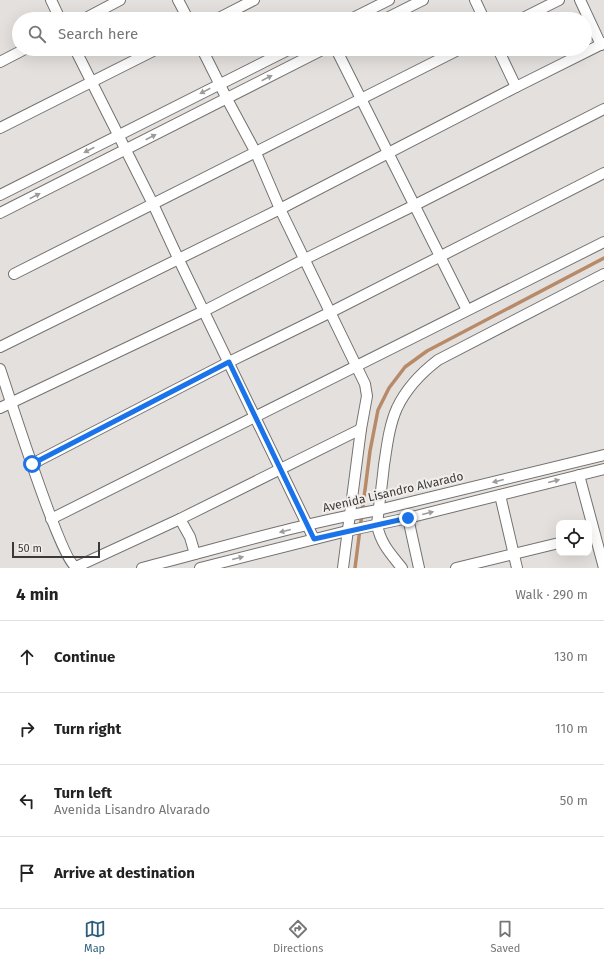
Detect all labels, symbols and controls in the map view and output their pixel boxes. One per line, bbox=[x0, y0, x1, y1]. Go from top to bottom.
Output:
search box bbox=[12, 12, 592, 56]
icon: search bbox=[26, 23, 48, 45]
text: Search here bbox=[58, 25, 138, 43]
one-way arrow bbox=[261, 75, 273, 82]
one-way arrow bbox=[199, 88, 210, 94]
one-way arrow bbox=[145, 134, 157, 140]
one-way arrow bbox=[83, 147, 95, 153]
one-way arrow bbox=[29, 193, 41, 199]
route start bbox=[23, 455, 41, 473]
street label: Avenida Lisandro Alvarado bbox=[321, 469, 465, 515]
one-way arrow bbox=[492, 478, 504, 484]
one-way arrow bbox=[548, 478, 560, 484]
route end bbox=[399, 509, 417, 527]
one-way arrow bbox=[422, 510, 434, 516]
map controls bbox=[556, 520, 592, 556]
button: locate bbox=[556, 520, 592, 556]
one-way arrow bbox=[279, 528, 291, 534]
scale bar bbox=[12, 540, 100, 559]
text: 50 m bbox=[18, 542, 42, 555]
one-way arrow bbox=[232, 555, 244, 561]
text: 4 min bbox=[16, 584, 59, 605]
text: Walk · 290 m bbox=[515, 587, 588, 602]
icon: ahead bbox=[16, 646, 38, 668]
text: Continue bbox=[54, 648, 115, 666]
text: 130 m bbox=[554, 649, 588, 664]
icon: right bbox=[16, 718, 38, 740]
text: Turn right bbox=[54, 720, 121, 738]
text: 110 m bbox=[555, 721, 588, 736]
text: Turn left bbox=[54, 784, 112, 802]
icon: left bbox=[16, 790, 38, 812]
text: 50 m bbox=[560, 793, 588, 808]
text: Avenida Lisandro Alvarado bbox=[54, 802, 210, 817]
icon: arrive bbox=[16, 862, 38, 884]
text: Arrive at destination bbox=[54, 864, 195, 882]
tab: Map bbox=[84, 918, 106, 955]
tab: Directions bbox=[273, 918, 323, 955]
tab: Saved bbox=[491, 918, 520, 955]

